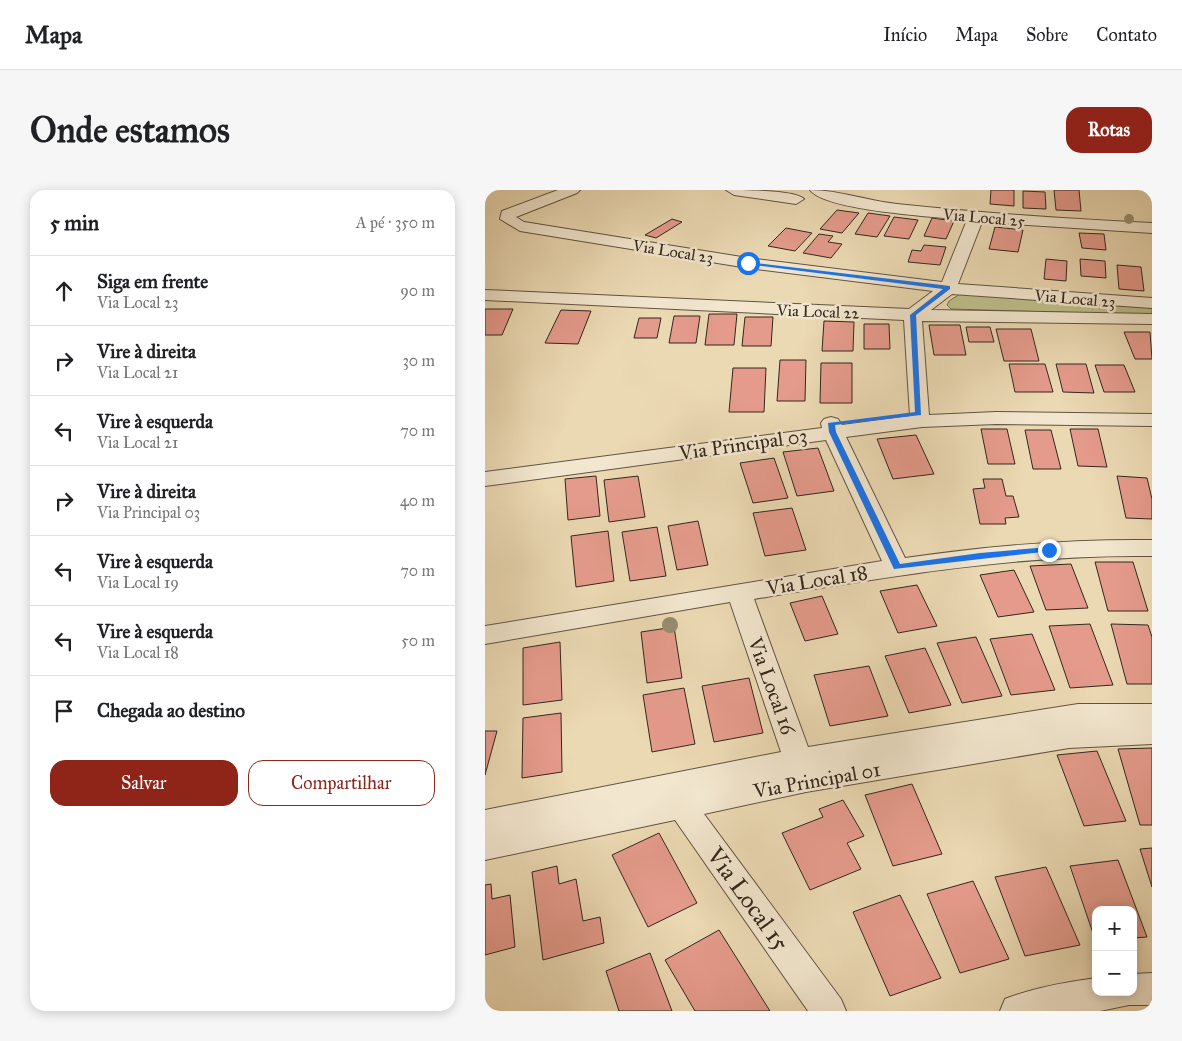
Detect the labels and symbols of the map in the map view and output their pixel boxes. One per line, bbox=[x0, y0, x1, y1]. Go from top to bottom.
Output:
street label: Via Local 25 bbox=[941, 204, 1026, 231]
street label: Via Local 23 bbox=[630, 236, 715, 267]
route start bbox=[737, 252, 760, 275]
street label: Via Local 23 bbox=[1033, 285, 1116, 312]
street label: Via Local 22 bbox=[775, 301, 860, 322]
street label: Via Principal 03 bbox=[676, 423, 809, 465]
route end bbox=[1038, 539, 1061, 562]
street label: Via Local 18 bbox=[764, 560, 869, 600]
street label: Via Local 16 bbox=[743, 633, 801, 739]
street label: Via Principal 01 bbox=[751, 757, 883, 803]
street label: Via Local 15 bbox=[700, 840, 796, 957]

